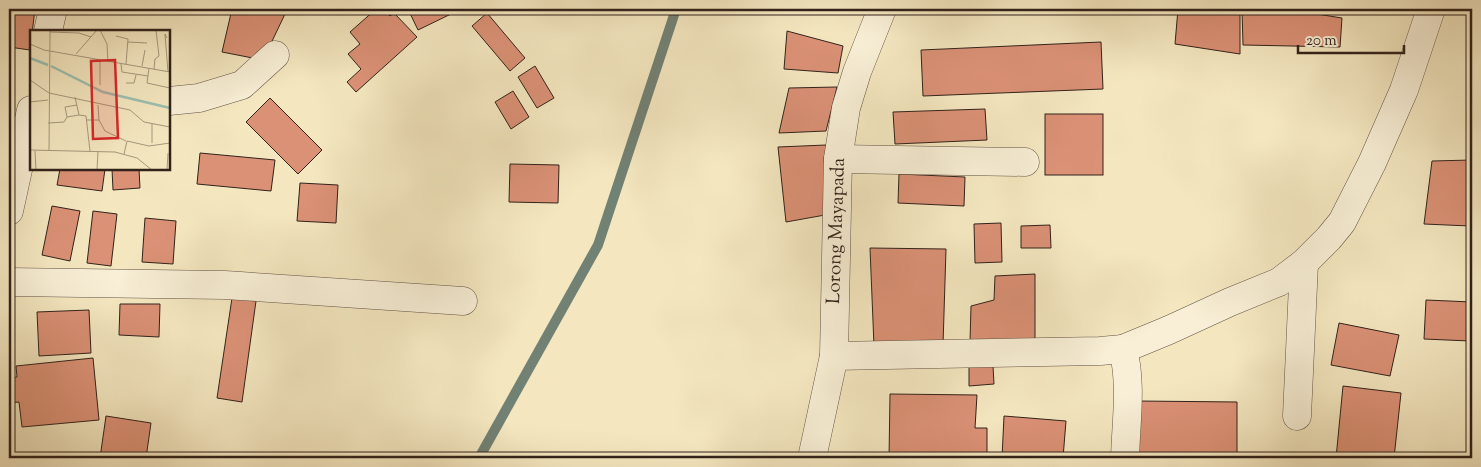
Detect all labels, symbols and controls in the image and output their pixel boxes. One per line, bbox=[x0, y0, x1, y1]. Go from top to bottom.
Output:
scale bar bbox=[1298, 22, 1405, 54]
inset map bbox=[30, 30, 170, 170]
text: 20 m bbox=[1306, 31, 1337, 52]
street label: Lorong Mayapada bbox=[821, 157, 853, 305]

